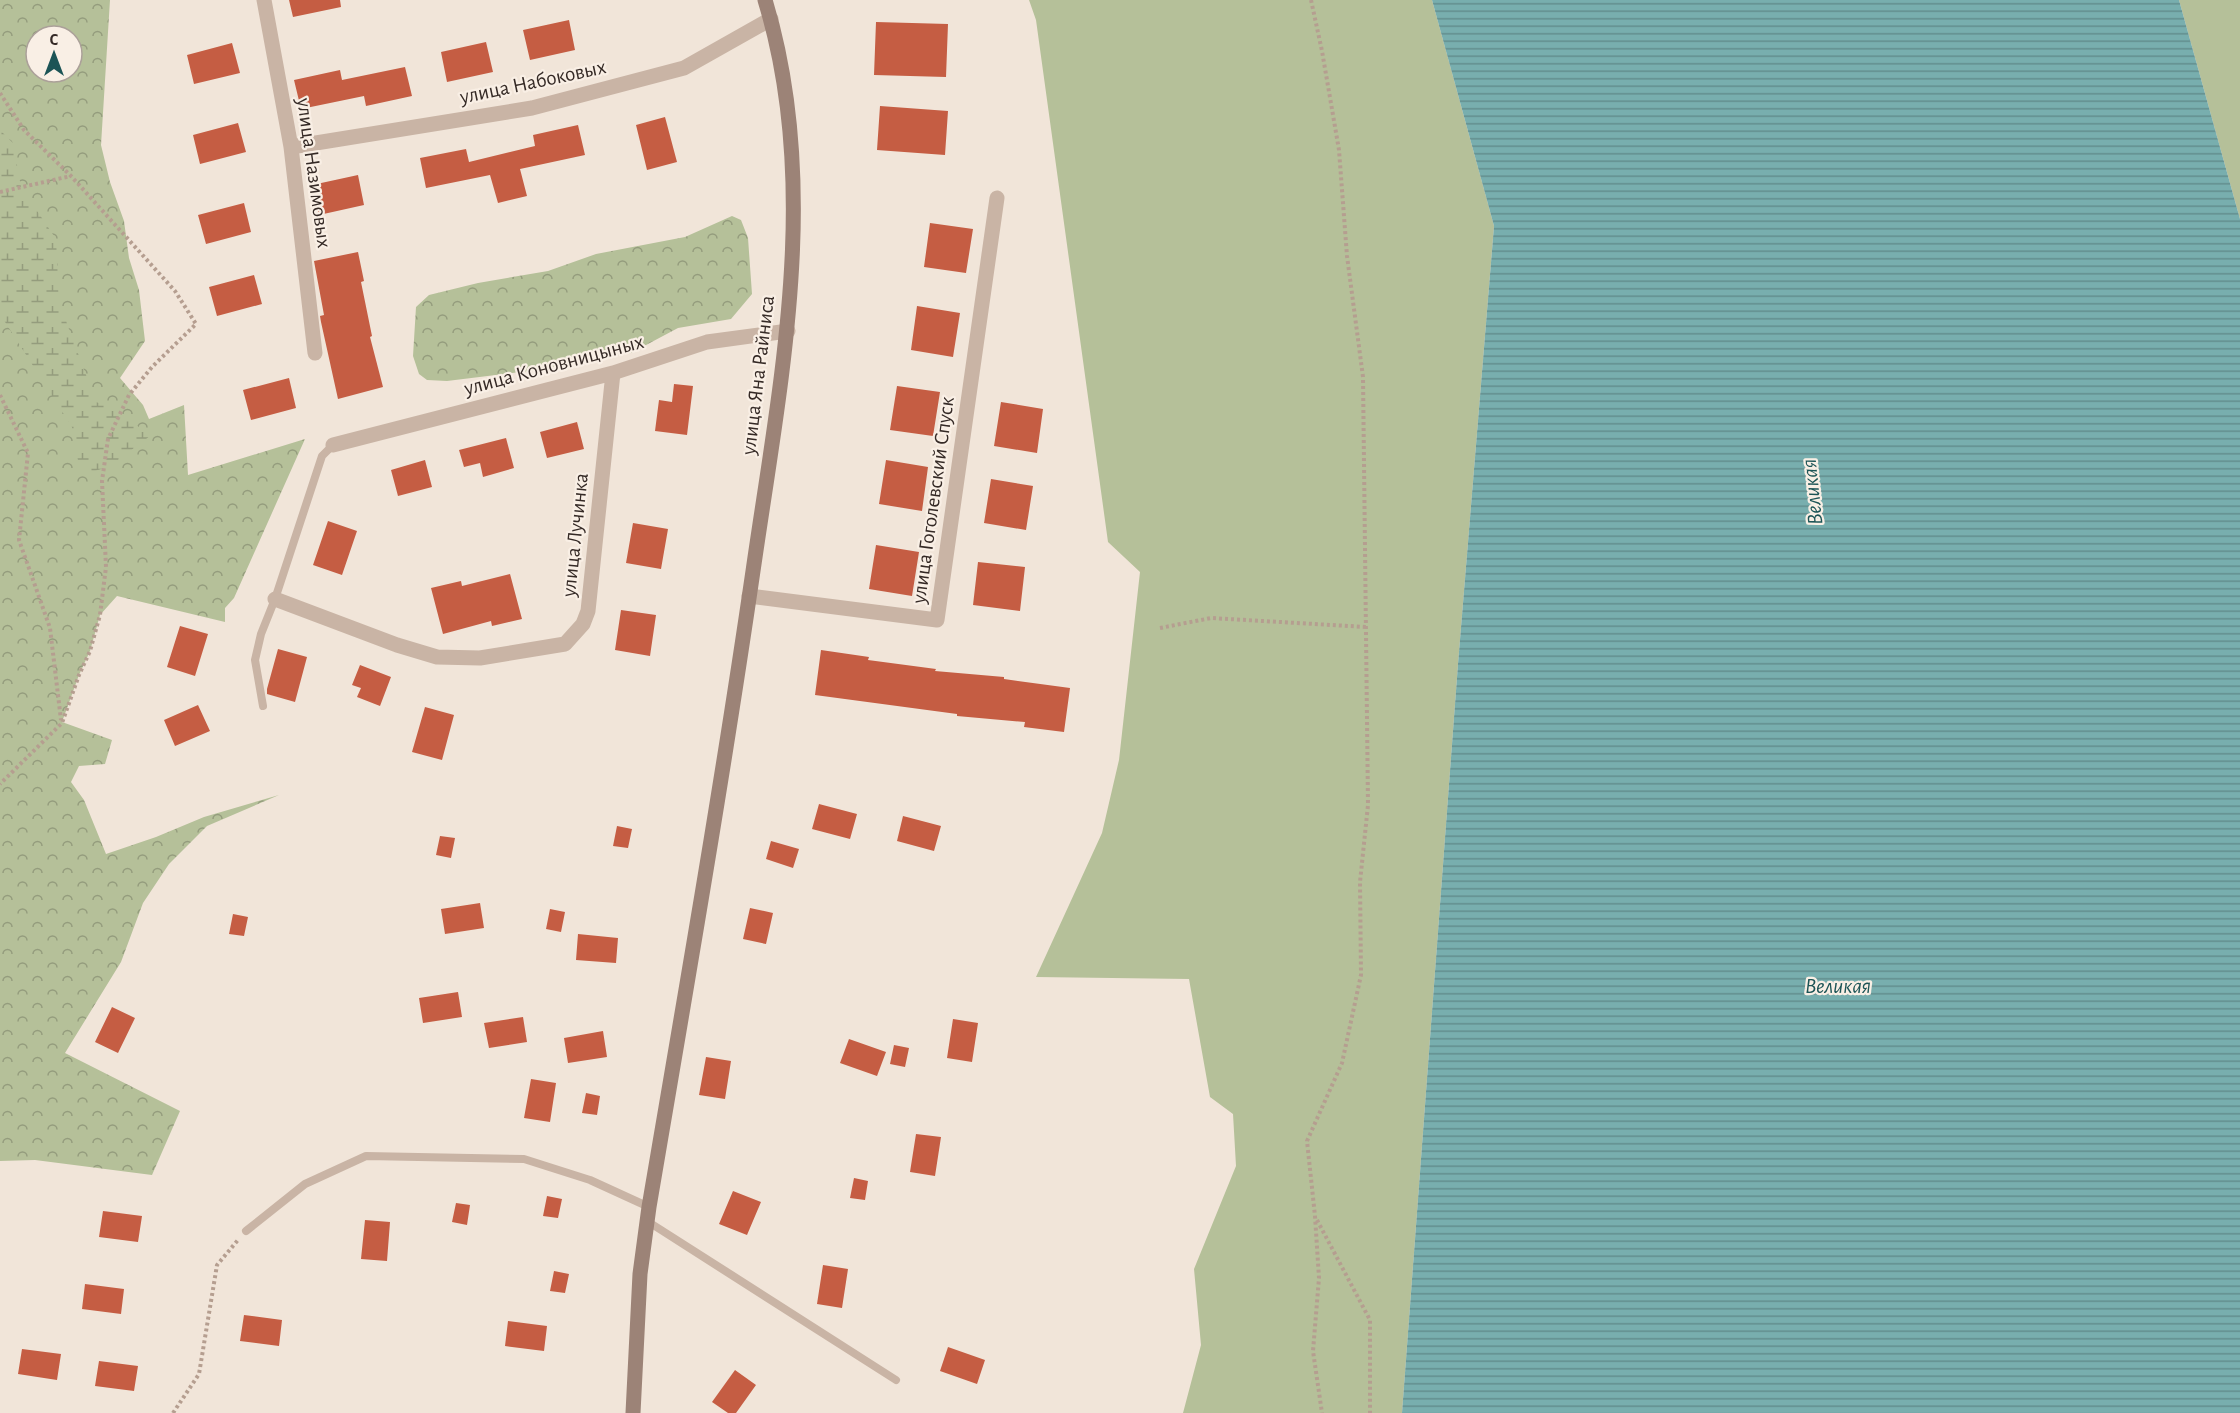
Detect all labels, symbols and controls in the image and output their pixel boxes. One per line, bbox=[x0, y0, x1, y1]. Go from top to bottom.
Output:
north arrow bbox=[24, 24, 84, 84]
text: С bbox=[50, 32, 59, 48]
street label: улица Набоковых bbox=[457, 56, 608, 108]
street label: улица Назимовых bbox=[293, 96, 335, 249]
street label: улица Яна Райниса bbox=[738, 294, 778, 457]
street label: улица Коновницыных bbox=[461, 331, 646, 399]
street label: улица Гоголевский Спуск bbox=[908, 395, 958, 606]
water label: Великая bbox=[1798, 458, 1826, 526]
street label: улица Лучинка bbox=[558, 472, 592, 599]
water label: Великая bbox=[1805, 975, 1871, 997]

